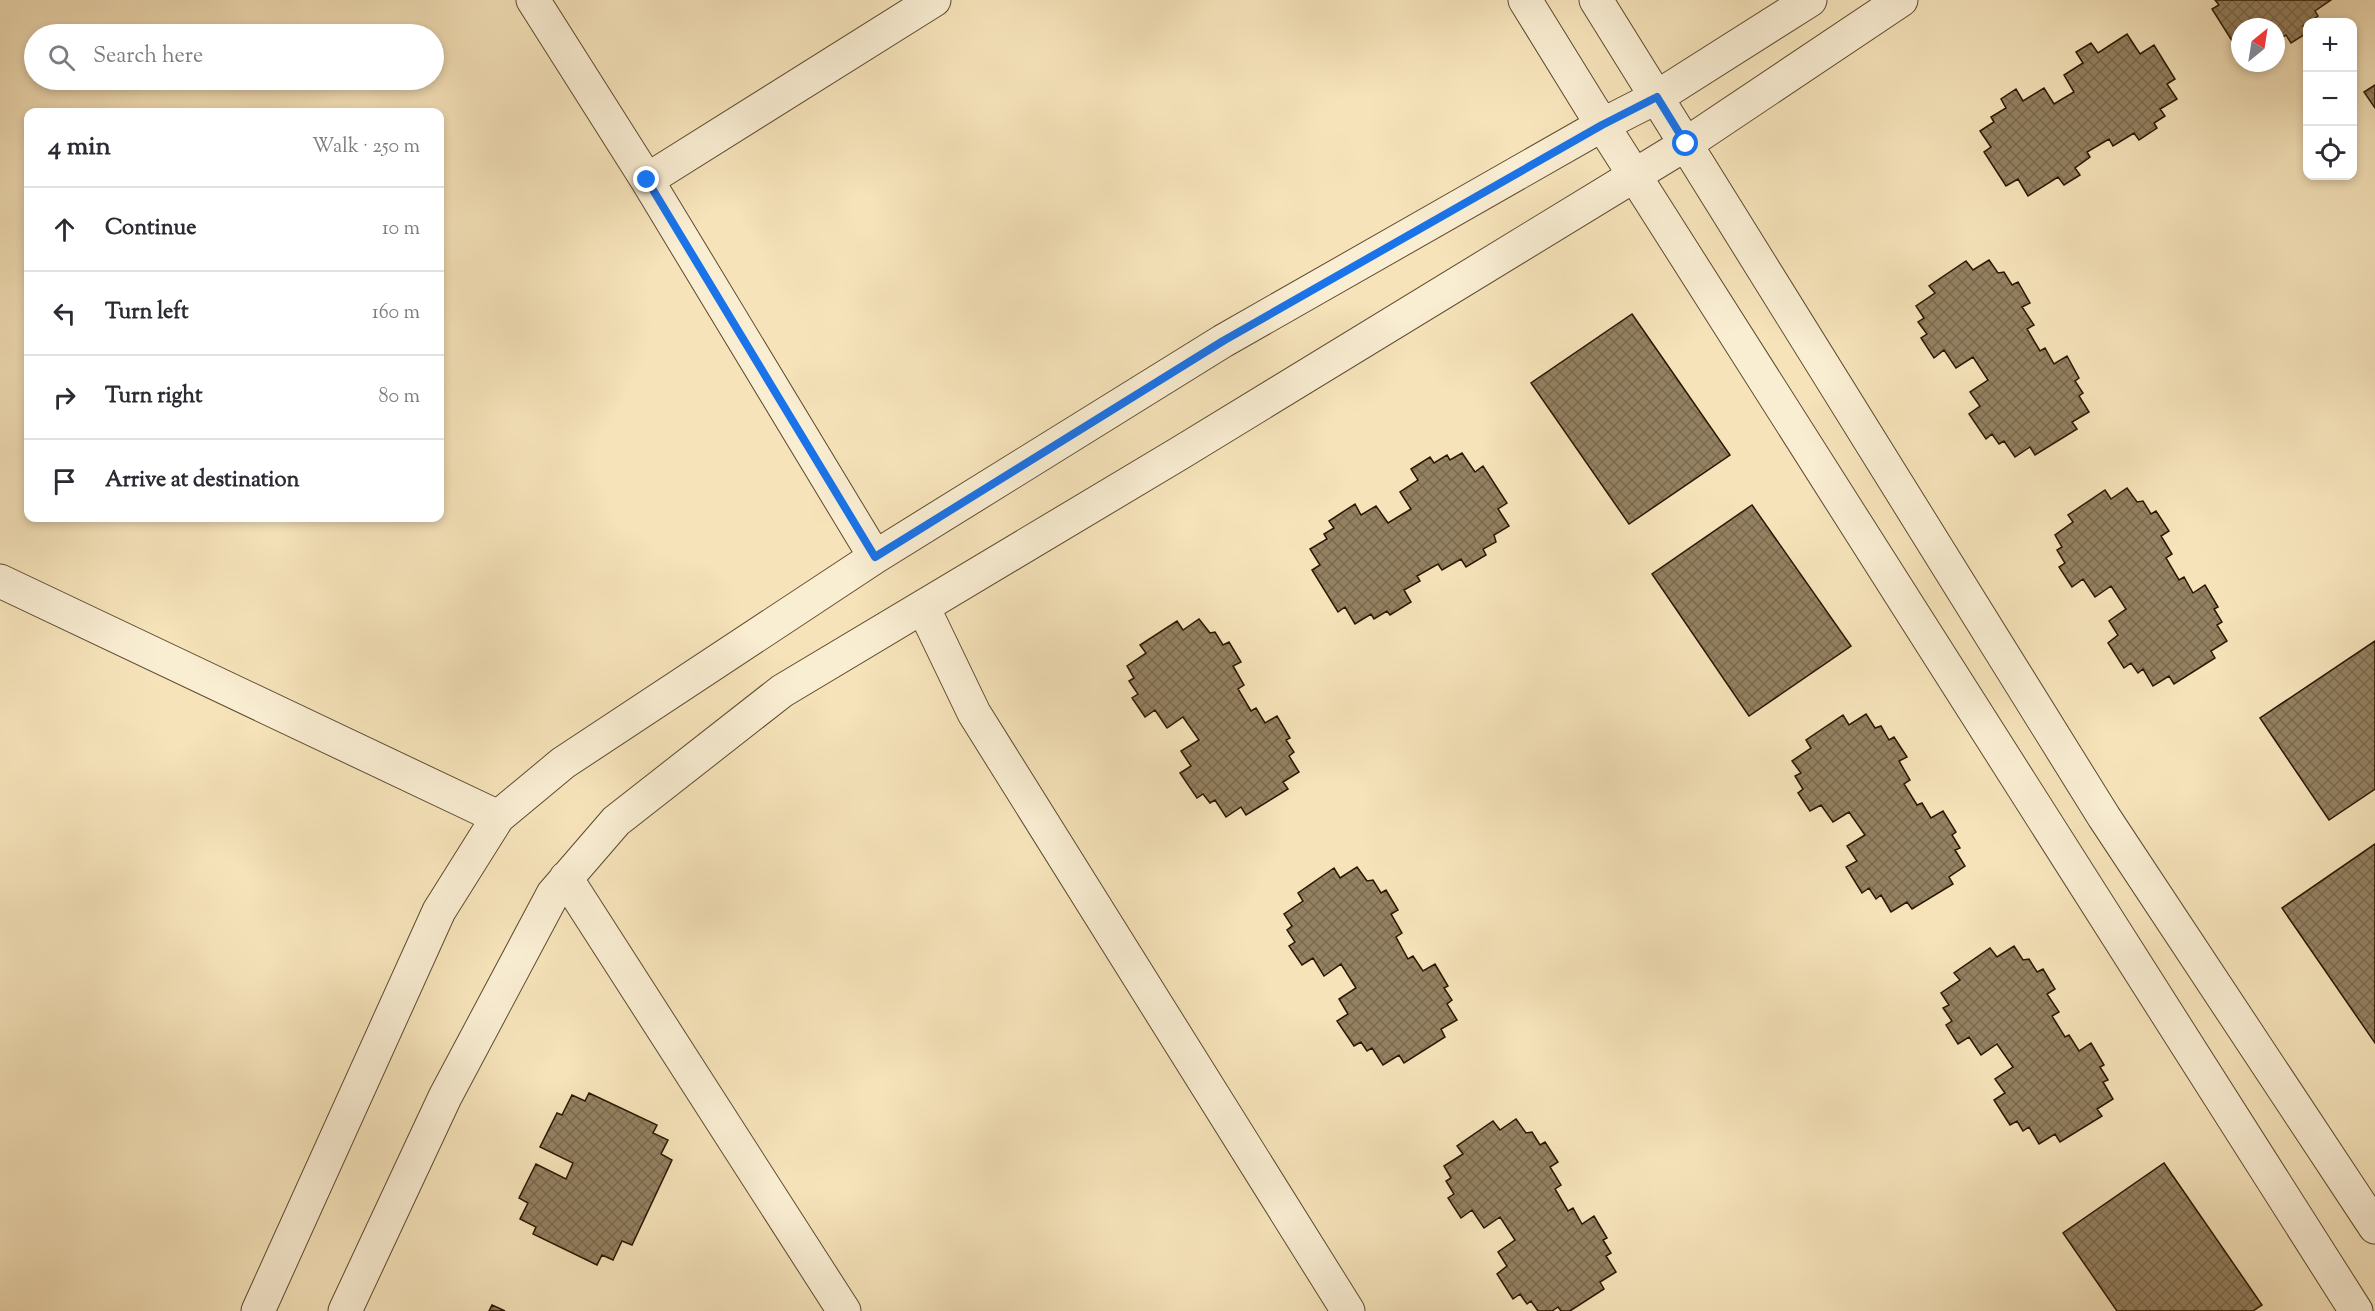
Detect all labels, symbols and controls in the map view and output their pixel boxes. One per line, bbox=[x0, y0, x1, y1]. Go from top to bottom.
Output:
north arrow bbox=[2231, 18, 2285, 72]
map controls bbox=[2303, 18, 2357, 180]
button: + bbox=[2303, 18, 2357, 72]
search box bbox=[24, 24, 444, 90]
icon: search bbox=[45, 41, 78, 74]
text: Search here bbox=[93, 41, 203, 73]
button: − bbox=[2303, 72, 2357, 126]
button: locate bbox=[2303, 126, 2357, 180]
text: 4 min bbox=[48, 129, 111, 166]
route start bbox=[1672, 130, 1698, 156]
text: Walk · 250 m bbox=[312, 133, 420, 162]
route end bbox=[633, 166, 659, 192]
icon: ahead bbox=[48, 213, 81, 246]
text: Continue bbox=[105, 213, 196, 245]
text: 10 m bbox=[382, 215, 420, 244]
icon: left bbox=[48, 297, 81, 330]
text: Turn left bbox=[105, 297, 188, 329]
text: 160 m bbox=[372, 299, 420, 328]
icon: right bbox=[48, 381, 81, 414]
text: Turn right bbox=[105, 381, 202, 413]
text: 80 m bbox=[379, 383, 420, 412]
icon: arrive bbox=[48, 465, 81, 498]
text: Arrive at destination bbox=[105, 465, 300, 497]

